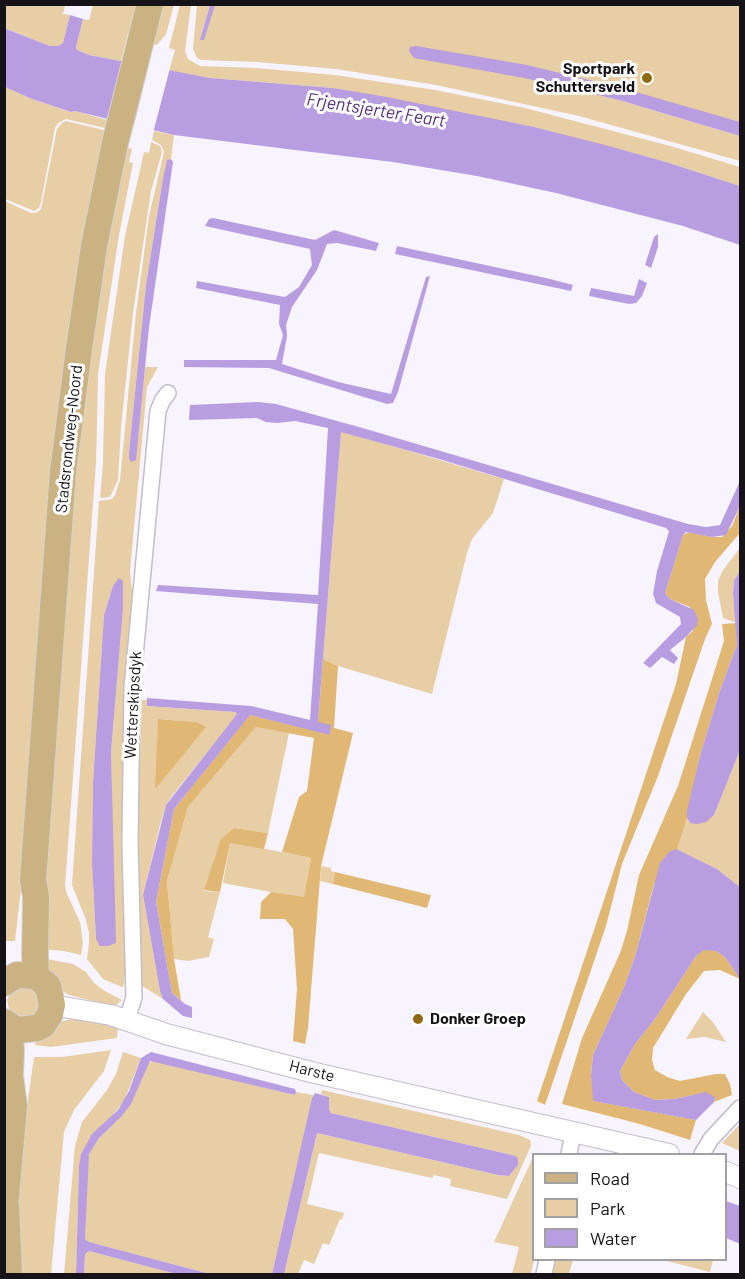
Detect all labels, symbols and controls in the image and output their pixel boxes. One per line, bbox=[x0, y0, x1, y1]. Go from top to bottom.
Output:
place label: Sportpark Schuttersveld bbox=[536, 59, 635, 97]
marker: Sportpark Schuttersveld bbox=[640, 71, 654, 85]
water label: Frjentsjerter Feart bbox=[305, 88, 447, 132]
street label: Stadsrondweg-Noord bbox=[52, 364, 86, 514]
street label: Wetterskipsdyk bbox=[121, 651, 145, 759]
place label: Donker Groep bbox=[430, 1009, 526, 1029]
marker: Donker Groep bbox=[411, 1012, 425, 1026]
street label: Harste bbox=[287, 1056, 337, 1086]
legend bbox=[532, 1153, 727, 1261]
text: Road bbox=[590, 1167, 630, 1189]
text: Park bbox=[590, 1197, 625, 1219]
text: Water bbox=[590, 1227, 637, 1249]

